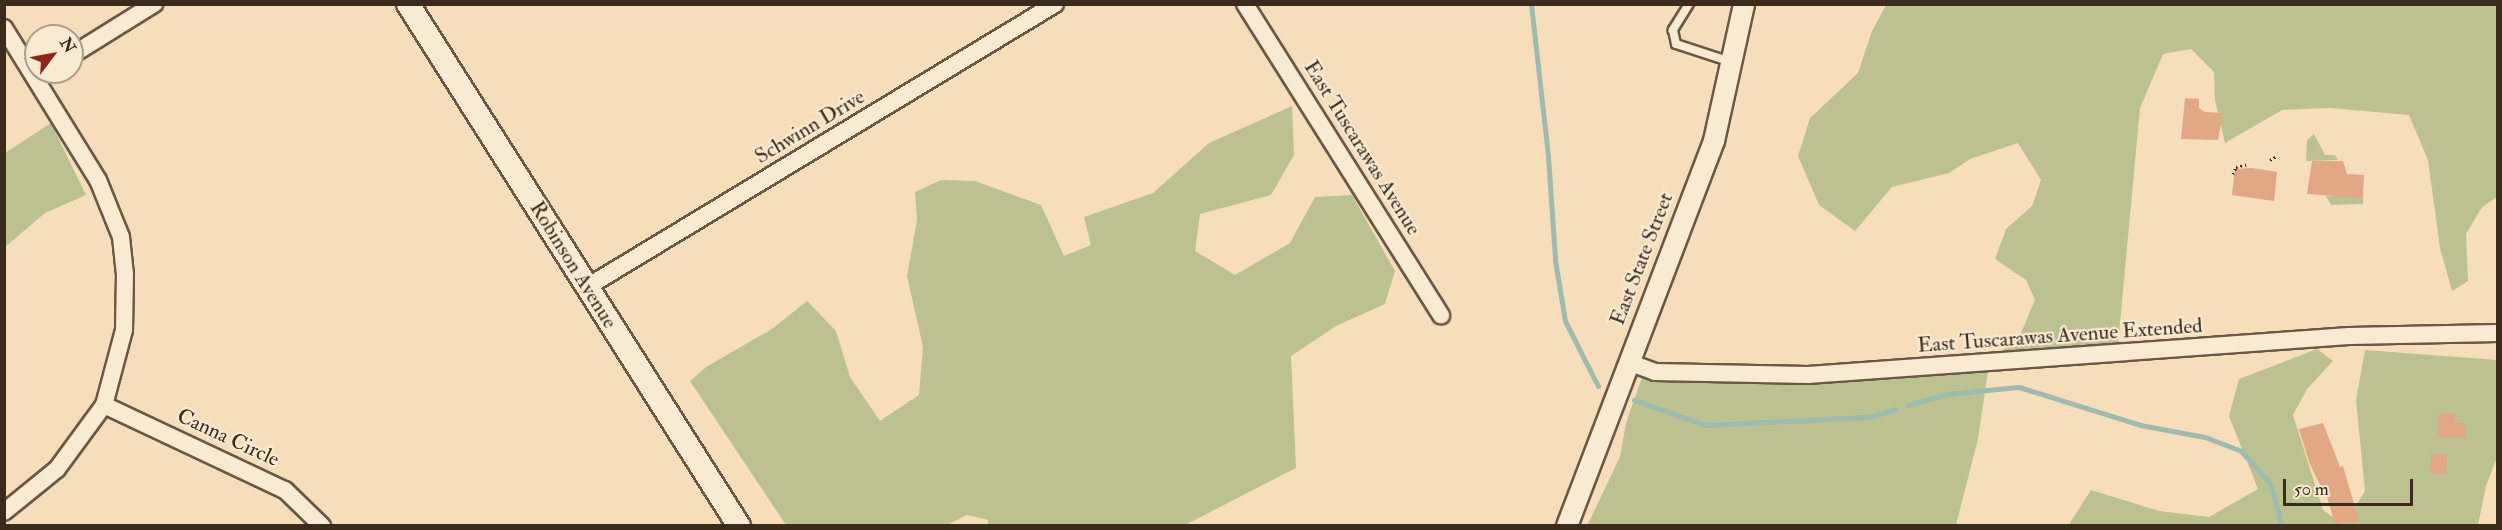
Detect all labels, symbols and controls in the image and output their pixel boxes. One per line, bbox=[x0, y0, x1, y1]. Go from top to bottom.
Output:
north arrow bbox=[24, 24, 84, 84]
text: N bbox=[55, 34, 80, 57]
street label: East Tuscarawas Avenue bbox=[1298, 56, 1426, 240]
street label: Schwinn Drive bbox=[751, 84, 869, 170]
street label: East State Street bbox=[1605, 189, 1679, 329]
street label: Robinson Avenue bbox=[524, 197, 622, 333]
street label: East Tuscarawas Avenue Extended bbox=[1917, 313, 2203, 359]
street label: Canna Circle bbox=[173, 403, 283, 473]
scale bar bbox=[2286, 467, 2416, 505]
text: 50 m bbox=[2294, 478, 2329, 501]

